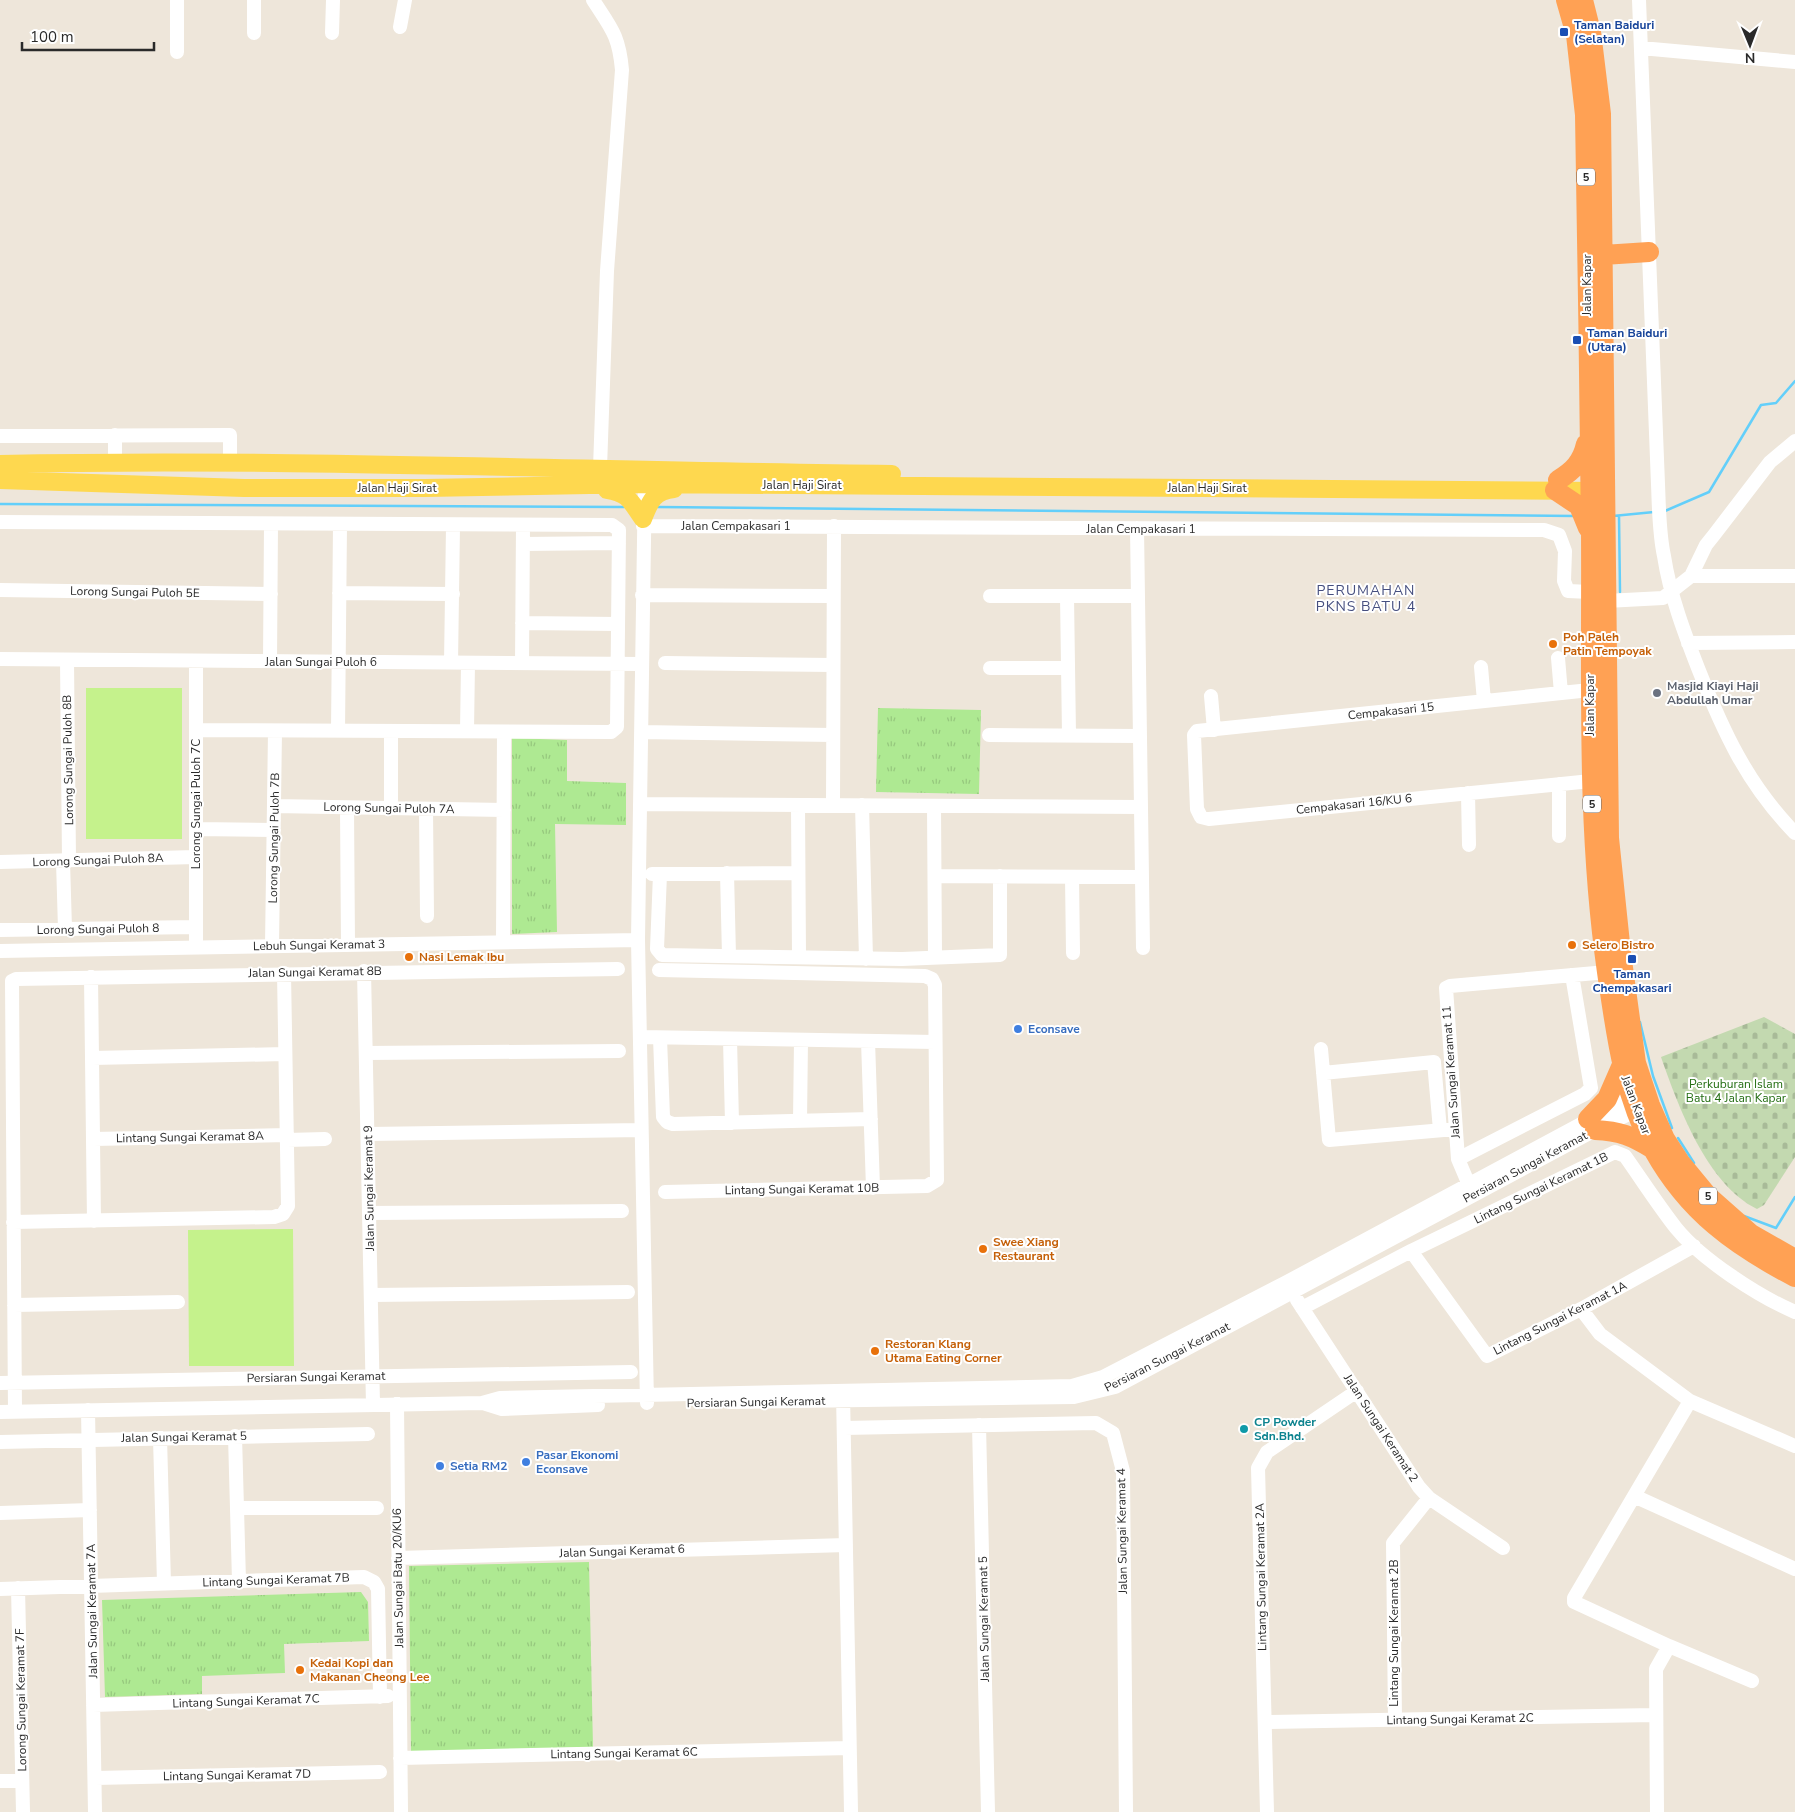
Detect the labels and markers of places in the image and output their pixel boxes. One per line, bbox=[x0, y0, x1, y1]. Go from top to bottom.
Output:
place label: Taman Baiduri (Selatan) bbox=[1574, 17, 1654, 47]
marker: Taman Baiduri (Selatan) bbox=[1558, 26, 1570, 38]
place label: Taman Baiduri (Utara) bbox=[1587, 325, 1667, 355]
marker: Taman Baiduri (Utara) bbox=[1571, 334, 1583, 346]
place label: Poh Paleh Patin Tempoyak bbox=[1563, 629, 1652, 659]
marker: Poh Paleh Patin Tempoyak bbox=[1547, 638, 1559, 650]
place label: Masjid Kiayi Haji Abdullah Umar bbox=[1667, 678, 1759, 708]
marker: Masjid Kiayi Haji Abdullah Umar bbox=[1651, 687, 1663, 699]
place label: Selero Bistro bbox=[1582, 937, 1654, 953]
marker: Selero Bistro bbox=[1566, 939, 1578, 951]
place label: Nasi Lemak Ibu bbox=[419, 949, 504, 965]
marker: Nasi Lemak Ibu bbox=[403, 951, 415, 963]
marker: Taman Chempakasari bbox=[1626, 953, 1638, 965]
place label: Taman Chempakasari bbox=[1592, 966, 1672, 996]
place label: Econsave bbox=[1028, 1021, 1080, 1037]
marker: Econsave bbox=[1012, 1023, 1024, 1035]
place label: Swee Xiang Restaurant bbox=[993, 1234, 1059, 1264]
marker: Swee Xiang Restaurant bbox=[977, 1243, 989, 1255]
place label: Restoran Klang Utama Eating Corner bbox=[885, 1336, 1002, 1366]
marker: Restoran Klang Utama Eating Corner bbox=[869, 1345, 881, 1357]
place label: CP Powder Sdn.Bhd. bbox=[1254, 1414, 1316, 1444]
marker: CP Powder Sdn.Bhd. bbox=[1238, 1423, 1250, 1435]
place label: Pasar Ekonomi Econsave bbox=[536, 1447, 618, 1477]
marker: Pasar Ekonomi Econsave bbox=[520, 1456, 532, 1468]
place label: Setia RM2 bbox=[450, 1458, 507, 1474]
marker: Setia RM2 bbox=[434, 1460, 446, 1472]
place label: Kedai Kopi dan Makanan Cheong Lee bbox=[310, 1655, 430, 1685]
marker: Kedai Kopi dan Makanan Cheong Lee bbox=[294, 1664, 306, 1676]

